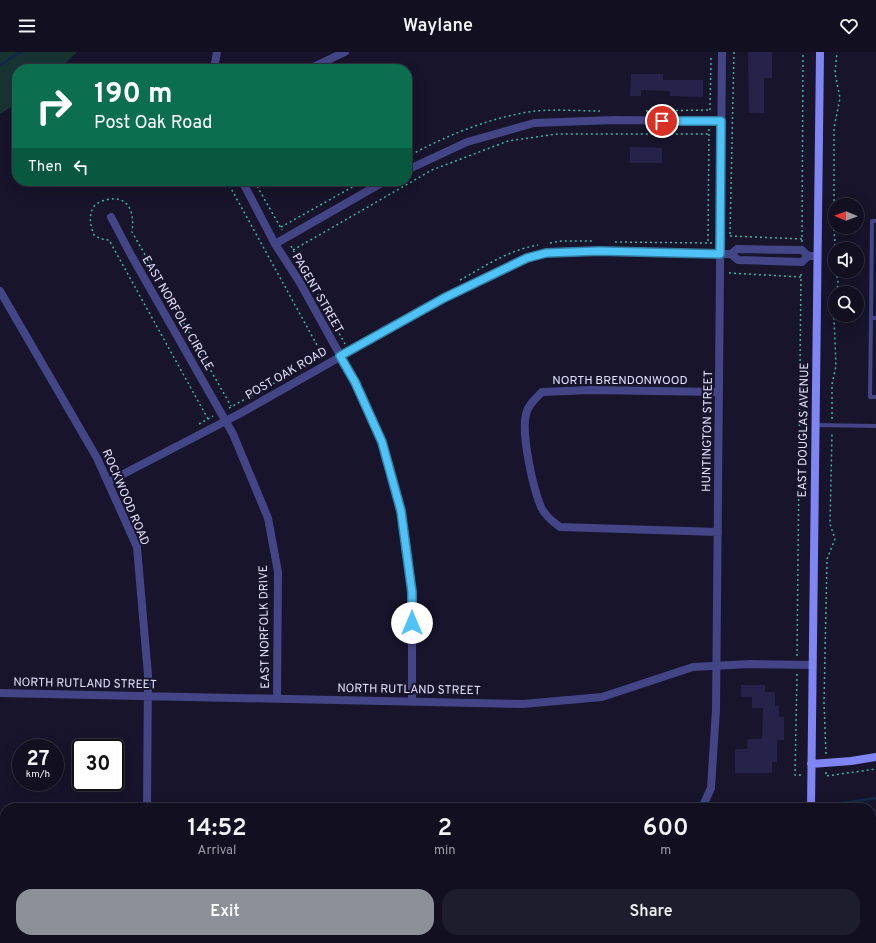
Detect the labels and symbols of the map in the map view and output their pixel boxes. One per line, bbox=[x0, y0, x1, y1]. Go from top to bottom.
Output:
pin bbox=[645, 104, 679, 138]
north arrow bbox=[828, 198, 864, 234]
street label: PAGENT STREET bbox=[288, 250, 347, 337]
street label: EAST NORFOLK CIRCLE bbox=[138, 253, 217, 374]
street label: POST OAK ROAD bbox=[243, 344, 330, 404]
street label: EAST DOUGLAS AVENUE bbox=[795, 362, 813, 498]
street label: HUNTINGTON STREET bbox=[699, 370, 717, 492]
street label: NORTH BRENDONWOOD bbox=[552, 373, 688, 389]
street label: ROCKWOOD ROAD bbox=[98, 447, 153, 548]
street label: EAST NORFOLK DRIVE bbox=[256, 565, 274, 689]
position arrow bbox=[391, 602, 433, 644]
street label: NORTH RUTLAND STREET bbox=[13, 675, 157, 693]
street label: NORTH RUTLAND STREET bbox=[337, 681, 481, 699]
speed limit sign: 30 bbox=[72, 739, 124, 791]

